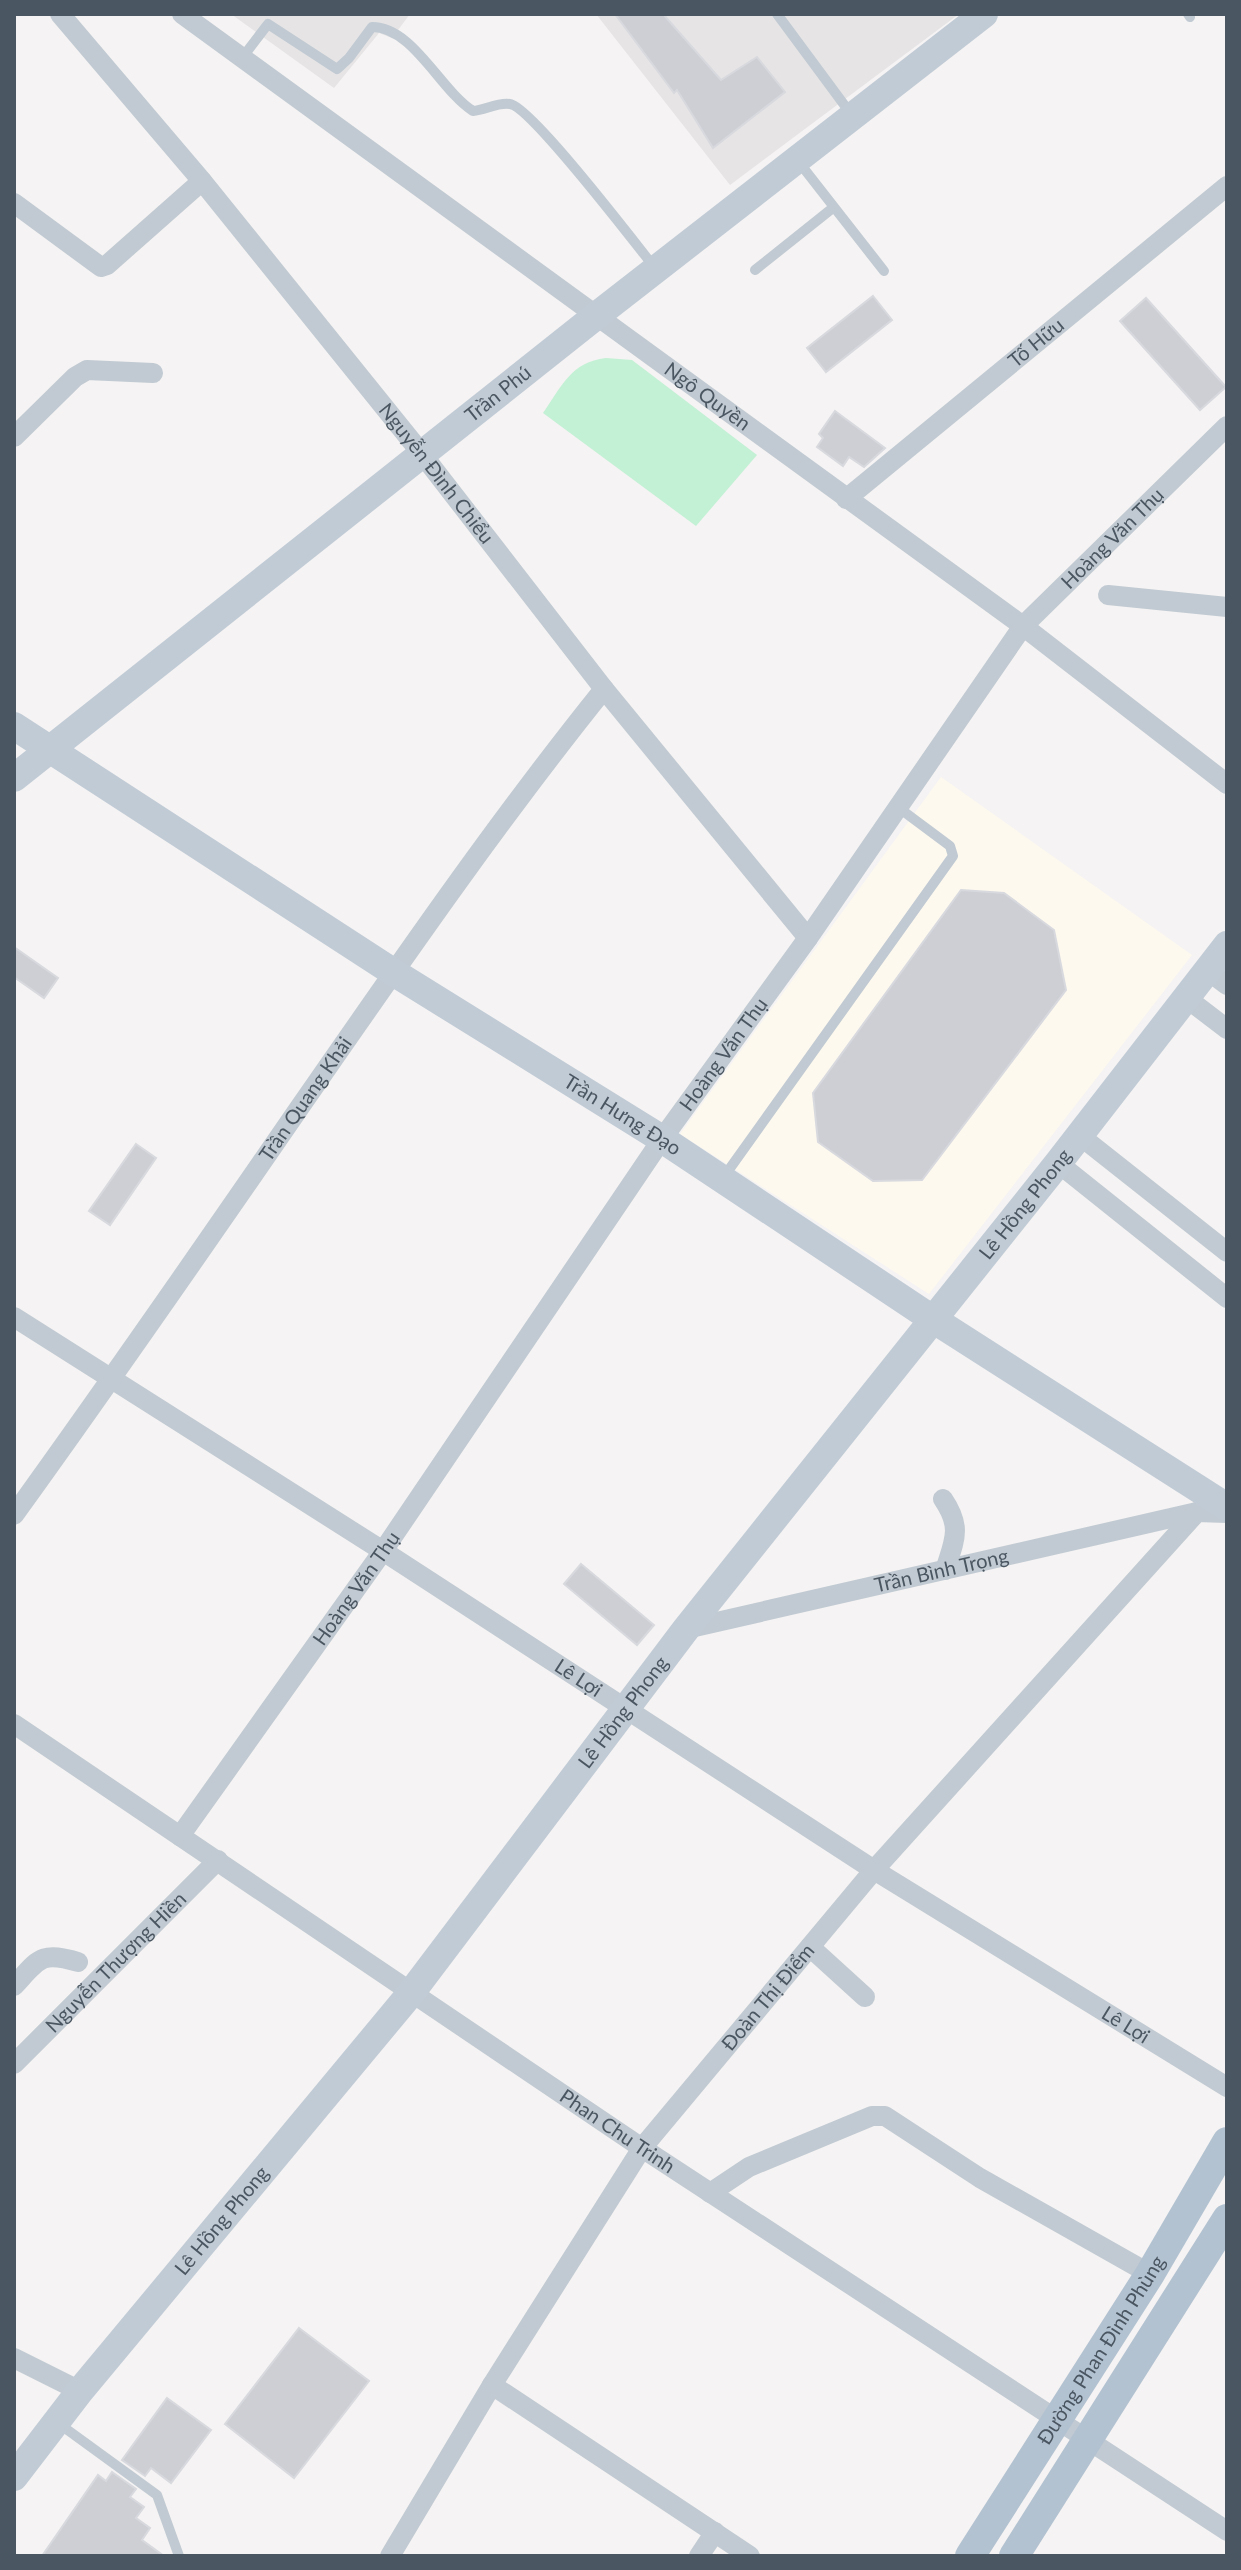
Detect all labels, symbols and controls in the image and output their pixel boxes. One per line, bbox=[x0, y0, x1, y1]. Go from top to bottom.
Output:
street label: Tố Hữu bbox=[1003, 312, 1068, 372]
street label: Ngô Quyền bbox=[660, 356, 756, 435]
street label: Trần Phú bbox=[460, 360, 535, 426]
street label: Nguyễn Đình Chiểu bbox=[375, 398, 500, 548]
street label: Hoàng Văn Thụ bbox=[1055, 482, 1168, 593]
street label: Hoàng Văn Thụ bbox=[673, 993, 772, 1115]
street label: Trần Quang Khải bbox=[253, 1032, 356, 1165]
street label: Trần Hưng Đạo bbox=[560, 1068, 686, 1160]
street label: Lê Hồng Phong bbox=[973, 1143, 1076, 1263]
street label: Hoàng Văn Thụ bbox=[307, 1526, 404, 1649]
street label: Trần Bình Trọng bbox=[872, 1543, 1011, 1597]
street label: Lê Hồng Phong bbox=[572, 1651, 672, 1772]
street label: Lê Lợi bbox=[551, 1653, 607, 1701]
street label: Nguyễn Thượng Hiền bbox=[40, 1886, 190, 2037]
street label: Đoàn Thị Điểm bbox=[716, 1938, 819, 2055]
street label: Lê Lợi bbox=[1098, 2000, 1155, 2048]
street label: Phan Chu Trinh bbox=[556, 2083, 680, 2178]
street label: Lê Hồng Phong bbox=[169, 2161, 273, 2279]
street label: Đường Phan Đình Phùng bbox=[1031, 2251, 1169, 2449]

